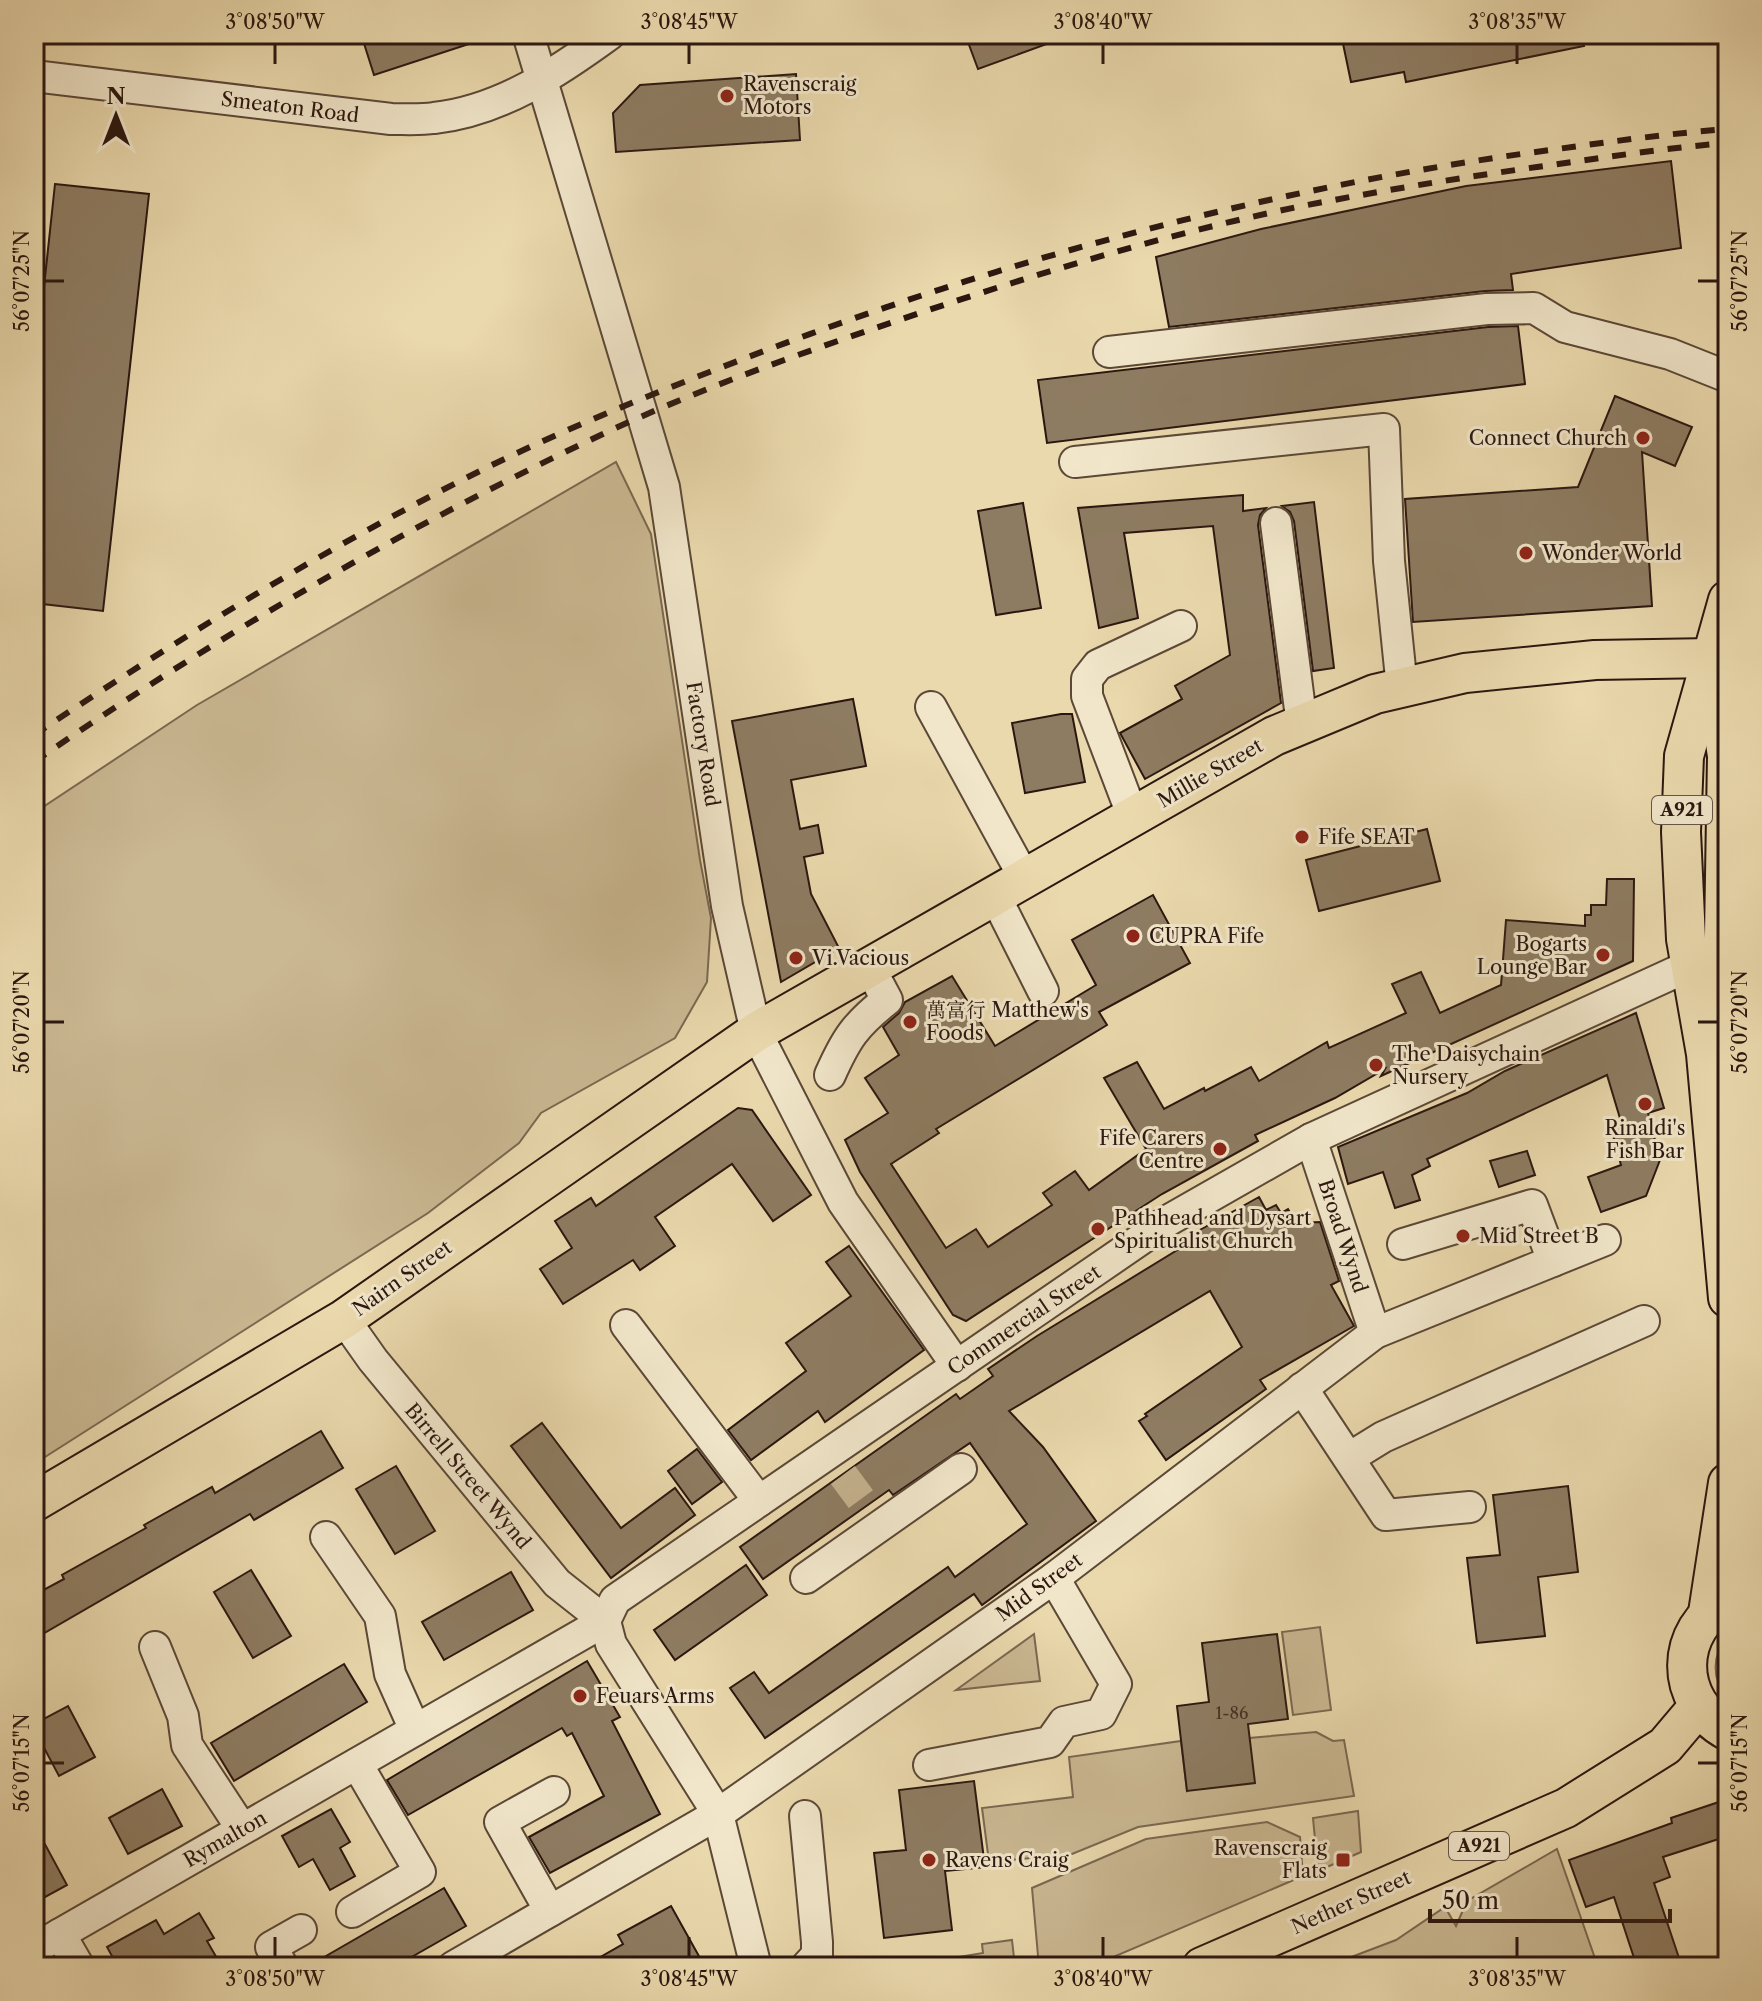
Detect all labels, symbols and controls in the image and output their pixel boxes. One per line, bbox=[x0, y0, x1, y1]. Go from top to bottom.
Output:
text: 3°08'50"W bbox=[225, 10, 326, 34]
text: 3°08'45"W bbox=[640, 10, 739, 34]
text: 3°08'40"W bbox=[1053, 10, 1154, 34]
text: 3°08'35"W bbox=[1468, 10, 1567, 34]
place label: Ravenscraig Motors bbox=[743, 72, 857, 119]
north arrow bbox=[76, 76, 156, 156]
text: N bbox=[106, 83, 126, 110]
street label: Smeaton Road bbox=[220, 87, 360, 127]
marker: Ravenscraig Motors bbox=[718, 87, 736, 105]
text: 56°07'25"N bbox=[10, 230, 34, 332]
text: 56°07'25"N bbox=[1728, 230, 1752, 332]
place label: Connect Church bbox=[1469, 426, 1627, 450]
marker: Connect Church bbox=[1634, 429, 1652, 447]
place label: Wonder World bbox=[1541, 541, 1682, 565]
marker: Wonder World bbox=[1517, 544, 1535, 562]
street label: Factory Road bbox=[681, 680, 725, 808]
street label: Millie Street bbox=[1153, 733, 1267, 813]
road number: A921 bbox=[1652, 796, 1712, 824]
place label: Fife SEAT bbox=[1318, 825, 1415, 849]
marker: Fife SEAT bbox=[1293, 828, 1311, 846]
place label: CUPRA Fife bbox=[1149, 924, 1264, 948]
marker: CUPRA Fife bbox=[1124, 927, 1142, 945]
place label: Bogarts Lounge Bar bbox=[1477, 932, 1588, 979]
place label: Vi.Vacious bbox=[811, 946, 909, 970]
marker: Bogarts Lounge Bar bbox=[1594, 946, 1612, 964]
marker: Vi.Vacious bbox=[787, 949, 805, 967]
text: 56°07'20"N bbox=[10, 970, 34, 1074]
text: 56°07'20"N bbox=[1728, 970, 1752, 1074]
place label: 萬富行 Matthew's Foods bbox=[926, 998, 1089, 1045]
marker: 萬富行 Matthew's Foods bbox=[901, 1013, 919, 1031]
place label: The Daisychain Nursery bbox=[1392, 1042, 1541, 1089]
marker: The Daisychain Nursery bbox=[1367, 1056, 1385, 1074]
marker: Rinaldi's Fish Bar bbox=[1636, 1095, 1654, 1113]
place label: Rinaldi's Fish Bar bbox=[1605, 1116, 1685, 1163]
place label: Fife Carers Centre bbox=[1099, 1126, 1204, 1173]
marker: Fife Carers Centre bbox=[1211, 1140, 1229, 1158]
street label: Broad Wynd bbox=[1313, 1176, 1373, 1296]
place label: Pathhead and Dysart Spiritualist Church bbox=[1114, 1206, 1311, 1253]
marker: Pathhead and Dysart Spiritualist Church bbox=[1089, 1220, 1107, 1238]
place label: Mid Street B bbox=[1479, 1224, 1599, 1248]
marker: Mid Street B bbox=[1454, 1227, 1472, 1245]
street label: Nairn Street bbox=[348, 1235, 456, 1321]
street label: Commercial Street bbox=[943, 1260, 1105, 1380]
street label: Birrell Street Wynd bbox=[400, 1398, 536, 1554]
street label: Mid Street bbox=[991, 1548, 1087, 1626]
place label: Feuars Arms bbox=[596, 1684, 714, 1708]
marker: Feuars Arms bbox=[571, 1687, 589, 1705]
house number: 1-86 bbox=[1216, 1703, 1248, 1723]
text: 56°07'15"N bbox=[10, 1714, 34, 1812]
text: 56°07'15"N bbox=[1728, 1714, 1752, 1812]
street label: Rymalton bbox=[179, 1805, 271, 1872]
road number: A921 bbox=[1449, 1832, 1509, 1860]
place label: Ravenscraig Flats bbox=[1214, 1836, 1327, 1883]
place label: Ravens Craig bbox=[945, 1848, 1069, 1872]
marker: Ravens Craig bbox=[920, 1851, 938, 1869]
marker: Ravenscraig Flats bbox=[1334, 1851, 1352, 1869]
street label: Nether Street bbox=[1288, 1865, 1414, 1939]
scale bar bbox=[1430, 1873, 1670, 1923]
text: 50 m bbox=[1442, 1886, 1499, 1915]
text: 3°08'50"W bbox=[225, 1967, 326, 1991]
text: 3°08'45"W bbox=[640, 1967, 739, 1991]
text: 3°08'40"W bbox=[1053, 1967, 1154, 1991]
text: 3°08'35"W bbox=[1468, 1967, 1567, 1991]

